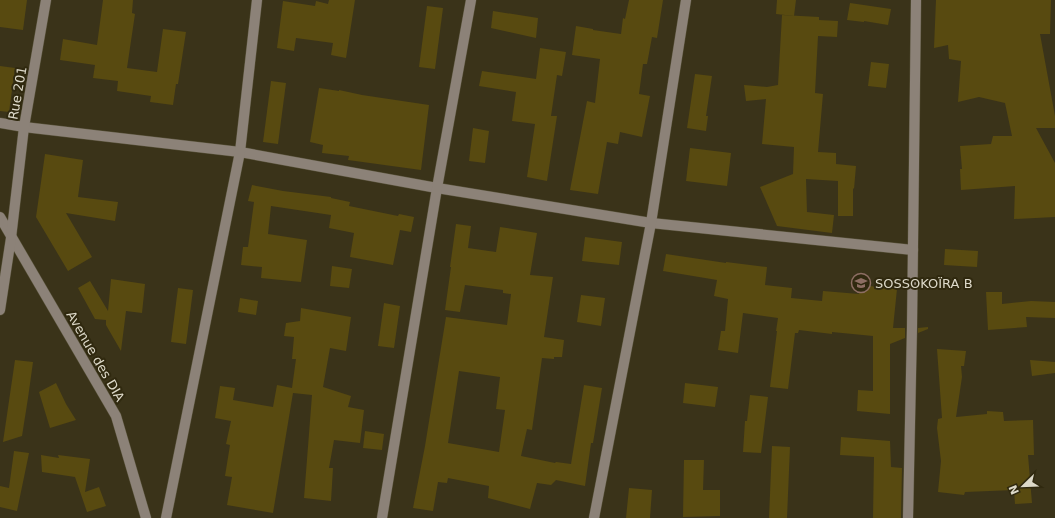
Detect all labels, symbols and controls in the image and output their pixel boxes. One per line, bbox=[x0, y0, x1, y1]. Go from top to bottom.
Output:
street label: Rue 201 bbox=[5, 65, 30, 121]
school or university icon: SOSSOKOÏRA B bbox=[850, 272, 872, 294]
place label: SOSSOKOÏRA B bbox=[875, 276, 973, 291]
street label: Avenue des DIA bbox=[63, 308, 128, 404]
north arrow bbox=[1003, 466, 1043, 506]
text: N bbox=[1006, 483, 1022, 496]

